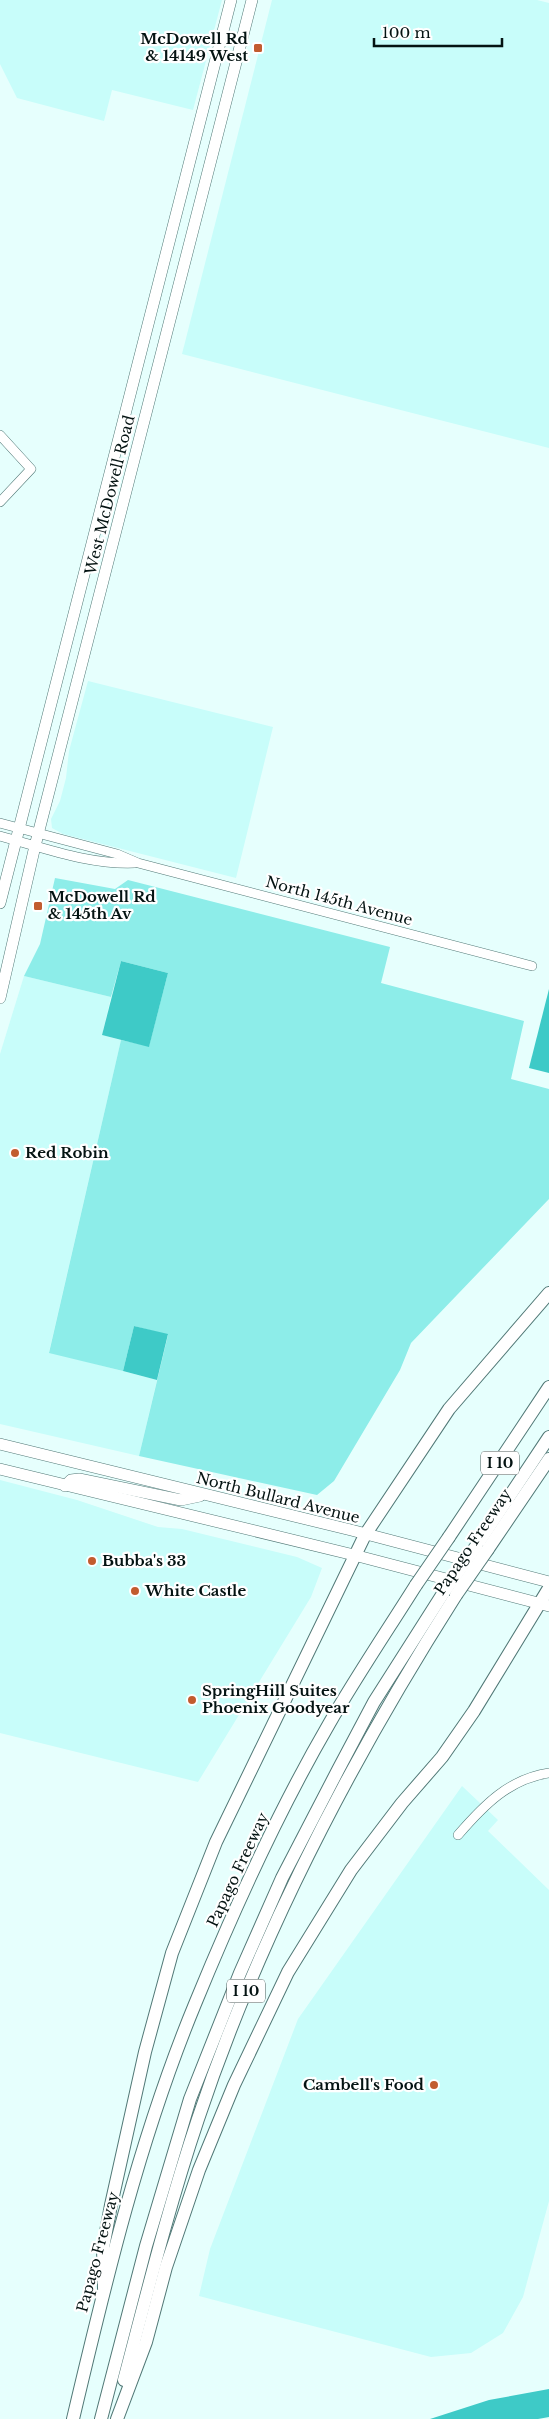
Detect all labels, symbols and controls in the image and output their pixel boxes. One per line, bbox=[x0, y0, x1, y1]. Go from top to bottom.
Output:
scale bar bbox=[374, 15, 502, 47]
text: 100 m bbox=[382, 23, 431, 42]
place label: McDowell Rd & 14149 West bbox=[140, 29, 249, 65]
marker: McDowell Rd & 14149 West bbox=[252, 42, 264, 54]
street label: West McDowell Road bbox=[80, 413, 139, 578]
street label: North 145th Avenue bbox=[264, 872, 415, 929]
place label: McDowell Rd & 145th Av bbox=[48, 887, 156, 923]
marker: McDowell Rd & 145th Av bbox=[32, 900, 44, 912]
place label: Red Robin bbox=[25, 1143, 109, 1162]
marker: Red Robin bbox=[9, 1147, 21, 1159]
road number: I 10 bbox=[481, 1452, 519, 1475]
street label: North Bullard Avenue bbox=[194, 1468, 362, 1527]
street label: Papago Freeway bbox=[430, 1485, 515, 1598]
place label: Bubba's 33 bbox=[102, 1551, 186, 1570]
marker: Bubba's 33 bbox=[86, 1555, 98, 1567]
place label: White Castle bbox=[144, 1581, 246, 1600]
marker: White Castle bbox=[129, 1585, 141, 1597]
place label: SpringHill Suites Phoenix Goodyear bbox=[202, 1681, 350, 1717]
marker: SpringHill Suites Phoenix Goodyear bbox=[186, 1694, 198, 1706]
street label: Papago Freeway bbox=[203, 1809, 273, 1930]
road number: I 10 bbox=[227, 1980, 265, 2002]
place label: Cambell's Food bbox=[303, 2075, 425, 2094]
marker: Cambell's Food bbox=[428, 2079, 440, 2091]
street label: Papago Freeway bbox=[72, 2189, 123, 2314]

